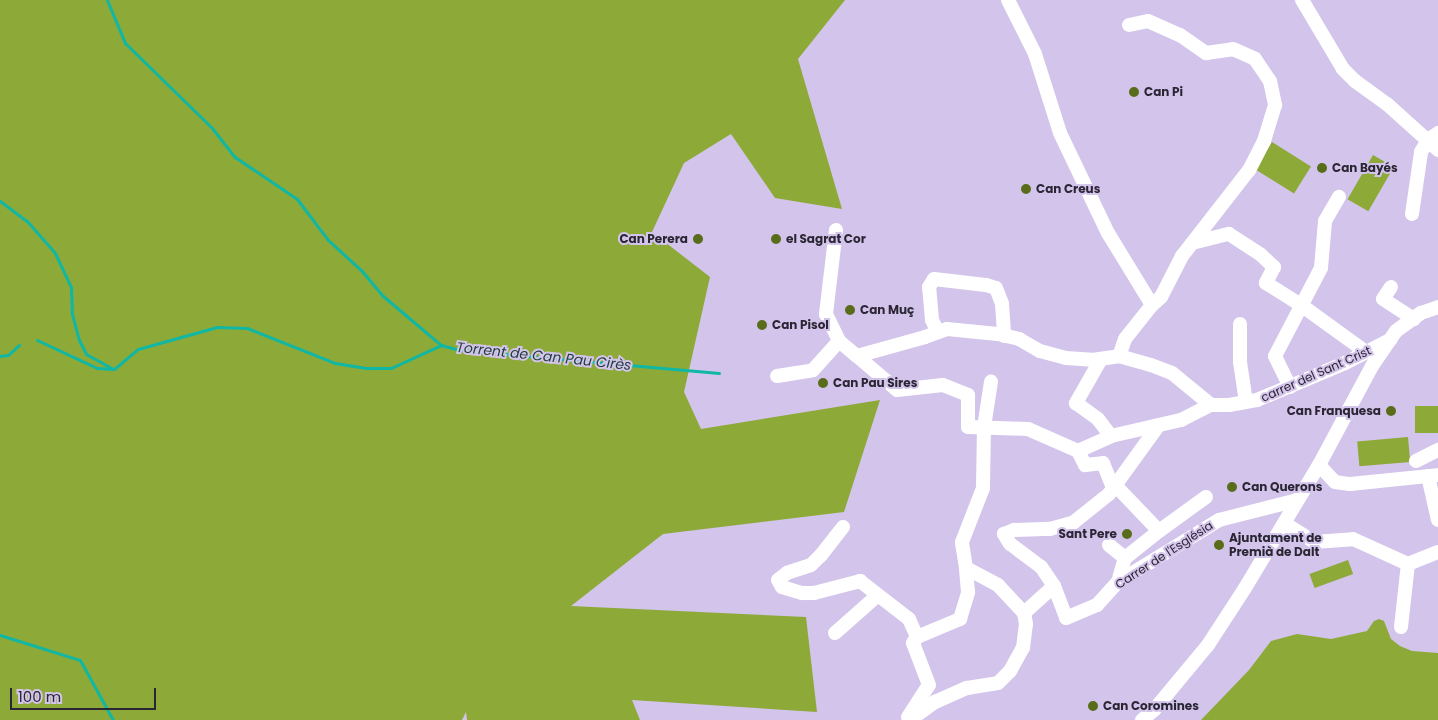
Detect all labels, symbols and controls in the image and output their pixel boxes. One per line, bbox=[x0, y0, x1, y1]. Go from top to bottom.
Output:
place label: Can Pi bbox=[1144, 85, 1183, 99]
marker: Can Pi bbox=[1128, 86, 1140, 98]
place label: Can Bayés bbox=[1332, 161, 1398, 175]
marker: Can Bayés bbox=[1316, 162, 1328, 174]
place label: Can Creus bbox=[1036, 182, 1100, 196]
marker: Can Creus bbox=[1020, 183, 1032, 195]
place label: Can Perera bbox=[619, 232, 688, 246]
place label: el Sagrat Cor bbox=[786, 232, 866, 246]
marker: Can Perera bbox=[692, 233, 704, 245]
marker: el Sagrat Cor bbox=[770, 233, 782, 245]
place label: Can Muç bbox=[860, 303, 914, 317]
marker: Can Muç bbox=[844, 304, 856, 316]
place label: Can Pisol bbox=[772, 318, 829, 332]
marker: Can Pisol bbox=[756, 319, 768, 331]
water label: Torrent de Can Pau Cirès bbox=[456, 338, 632, 374]
street label: carrer del Sant Crist bbox=[1259, 343, 1373, 405]
place label: Can Pau Sires bbox=[833, 376, 917, 390]
marker: Can Pau Sires bbox=[817, 377, 829, 389]
place label: Can Franquesa bbox=[1287, 404, 1381, 418]
marker: Can Franquesa bbox=[1385, 405, 1397, 417]
place label: Can Querons bbox=[1242, 480, 1322, 494]
marker: Can Querons bbox=[1226, 481, 1238, 493]
street label: Carrer de l'Església bbox=[1113, 518, 1215, 592]
place label: Sant Pere bbox=[1059, 527, 1117, 541]
marker: Sant Pere bbox=[1121, 528, 1133, 540]
place label: Ajuntament de Premià de Dalt bbox=[1229, 531, 1322, 559]
marker: Ajuntament de Premià de Dalt bbox=[1213, 539, 1225, 551]
scale bar bbox=[12, 678, 159, 710]
text: 100 m bbox=[18, 686, 61, 707]
place label: Can Coromines bbox=[1103, 699, 1199, 713]
marker: Can Coromines bbox=[1087, 700, 1099, 712]

